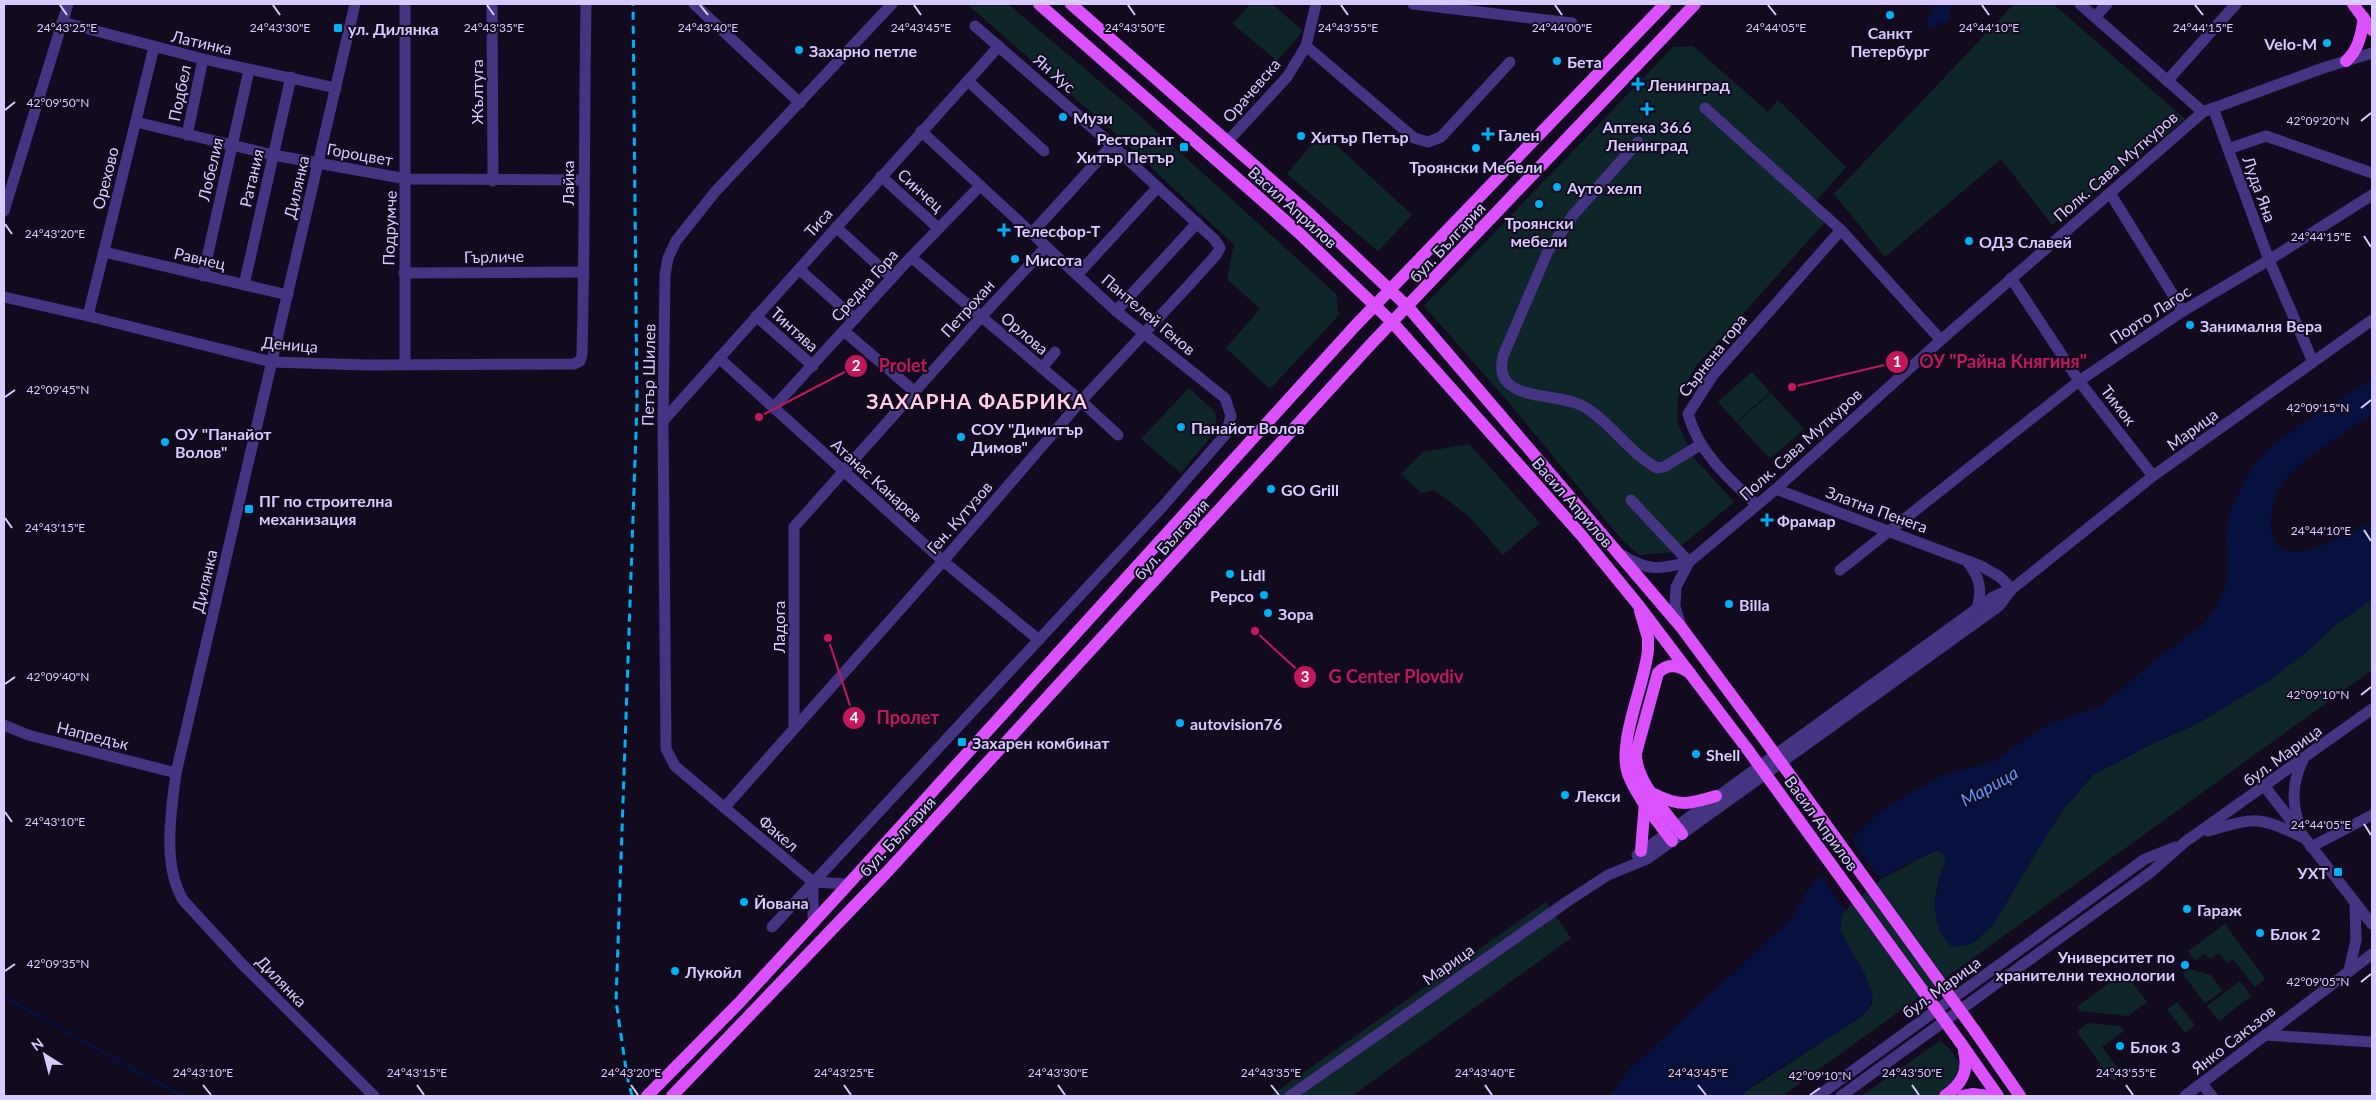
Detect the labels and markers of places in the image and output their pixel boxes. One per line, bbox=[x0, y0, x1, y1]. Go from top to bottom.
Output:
marker: Санкт Петербург bbox=[1884, 9, 1896, 21]
place label: ул. Дилянка bbox=[348, 19, 439, 38]
marker: ул. Дилянка bbox=[332, 22, 344, 34]
place label: Санкт Петербург bbox=[1850, 23, 1930, 60]
place label: Velo-M bbox=[2263, 34, 2317, 53]
marker: Velo-M bbox=[2321, 37, 2333, 49]
place label: Захарно петле bbox=[809, 41, 918, 60]
marker: Захарно петле bbox=[793, 44, 805, 56]
place label: Бета bbox=[1567, 52, 1602, 71]
marker: Бета bbox=[1551, 55, 1563, 67]
place label: Ленинград bbox=[1647, 75, 1730, 94]
marker: Ленинград bbox=[1632, 78, 1644, 90]
marker: Аптека 36.6 Ленинград bbox=[1641, 103, 1653, 115]
place label: Музи bbox=[1073, 108, 1113, 127]
marker: Музи bbox=[1057, 111, 1069, 123]
place label: Аптека 36.6 Ленинград bbox=[1601, 117, 1692, 154]
place label: Гален bbox=[1498, 125, 1540, 144]
place label: Хитър Петър bbox=[1311, 127, 1409, 146]
marker: Гален bbox=[1482, 128, 1494, 140]
place label: Ресторант Хитър Петър bbox=[1076, 129, 1175, 166]
marker: Хитър Петър bbox=[1295, 130, 1307, 142]
marker: Ресторант Хитър Петър bbox=[1178, 141, 1190, 153]
marker: Троянски Мебели bbox=[1470, 142, 1482, 154]
place label: Троянски Мебели bbox=[1409, 157, 1543, 176]
place label: Ауто хелп bbox=[1566, 178, 1642, 197]
marker: Ауто хелп bbox=[1551, 181, 1563, 193]
marker: Троянски мебели bbox=[1533, 198, 1545, 210]
place label: Троянски мебели bbox=[1504, 213, 1574, 250]
place label: Телесфор-Т bbox=[1014, 221, 1101, 240]
marker: Телесфор-Т bbox=[998, 224, 1010, 236]
place label: ОДЗ Славей bbox=[1979, 232, 2072, 251]
marker: ОДЗ Славей bbox=[1963, 235, 1975, 247]
place label: Мисота bbox=[1025, 250, 1082, 269]
marker: Мисота bbox=[1009, 253, 1021, 265]
place label: Занималня Вера bbox=[2200, 316, 2322, 335]
marker: Занималня Вера bbox=[2184, 319, 2196, 331]
callout: ОУ "Райна Княгиня" bbox=[1885, 346, 2097, 379]
callout: Prolet bbox=[844, 350, 937, 383]
place label: Панайот Волов bbox=[1191, 418, 1305, 437]
place label: СОУ "Димитър Димов" bbox=[971, 419, 1083, 456]
marker: Панайот Волов bbox=[1175, 421, 1187, 433]
place label: ОУ "Панайот Волов" bbox=[175, 424, 272, 461]
marker: СОУ "Димитър Димов" bbox=[955, 431, 967, 443]
marker: ОУ "Панайот Волов" bbox=[159, 436, 171, 448]
place label: GO Grill bbox=[1281, 480, 1339, 499]
marker: GO Grill bbox=[1265, 483, 1277, 495]
place label: ПГ по строителна механизация bbox=[259, 491, 393, 528]
marker: ПГ по строителна механизация bbox=[243, 503, 255, 515]
place label: Фрамар bbox=[1777, 511, 1836, 530]
marker: Фрамар bbox=[1761, 514, 1773, 526]
place label: Lidl bbox=[1240, 565, 1265, 584]
marker: Lidl bbox=[1224, 568, 1236, 580]
place label: Pepco bbox=[1210, 586, 1254, 605]
marker: Pepco bbox=[1258, 589, 1270, 601]
place label: Billa bbox=[1739, 595, 1770, 614]
marker: Billa bbox=[1723, 598, 1735, 610]
place label: Зора bbox=[1278, 604, 1314, 623]
marker: Зора bbox=[1262, 607, 1274, 619]
callout: G Center Plovdiv bbox=[1293, 660, 1473, 693]
callout: Пролет bbox=[842, 702, 950, 735]
place label: autovision76 bbox=[1190, 714, 1282, 733]
marker: autovision76 bbox=[1174, 717, 1186, 729]
place label: Захарен комбинат bbox=[972, 733, 1110, 752]
marker: Захарен комбинат bbox=[956, 736, 968, 748]
place label: Shell bbox=[1706, 745, 1740, 764]
marker: Shell bbox=[1690, 748, 1702, 760]
place label: Лекси bbox=[1574, 786, 1621, 805]
marker: Лекси bbox=[1559, 789, 1571, 801]
place label: УХТ bbox=[2296, 863, 2328, 882]
marker: УХТ bbox=[2332, 866, 2344, 878]
place label: Йована bbox=[754, 893, 809, 912]
marker: Йована bbox=[738, 896, 750, 908]
place label: Гараж bbox=[2197, 900, 2242, 919]
marker: Гараж bbox=[2181, 903, 2193, 915]
place label: Блок 2 bbox=[2270, 924, 2321, 943]
marker: Блок 2 bbox=[2254, 927, 2266, 939]
place label: Университет по хранителни технологии bbox=[1996, 947, 2175, 984]
marker: Университет по хранителни технологии bbox=[2179, 959, 2191, 971]
place label: Лукойл bbox=[684, 962, 742, 981]
marker: Лукойл bbox=[669, 965, 681, 977]
place label: Блок 3 bbox=[2130, 1037, 2181, 1056]
marker: Блок 3 bbox=[2114, 1040, 2126, 1052]

